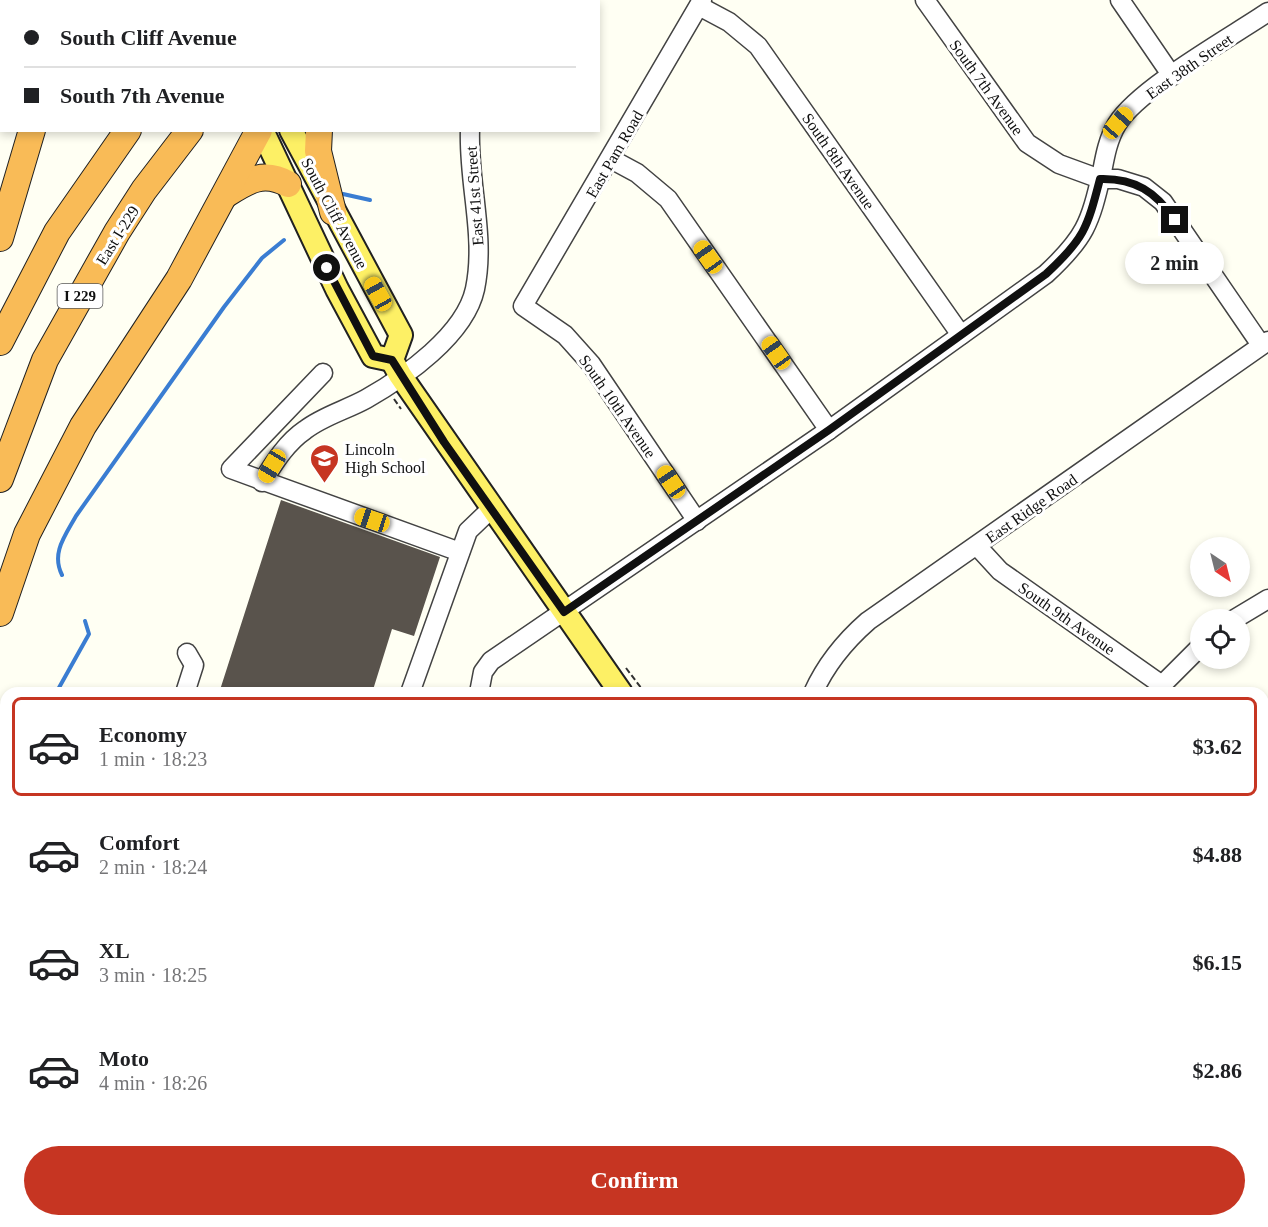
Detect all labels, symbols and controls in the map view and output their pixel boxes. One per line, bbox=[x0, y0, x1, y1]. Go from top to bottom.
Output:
text: South Cliff Avenue bbox=[60, 25, 237, 50]
street label: East 38th Street bbox=[1143, 30, 1236, 102]
street label: South 7th Avenue bbox=[946, 36, 1027, 138]
text: South 7th Avenue bbox=[60, 83, 225, 108]
car bbox=[1099, 104, 1137, 142]
street label: East Pam Road bbox=[583, 108, 646, 201]
street label: South 8th Avenue bbox=[799, 110, 878, 213]
street label: East 41st Street bbox=[463, 145, 486, 246]
street label: South Cliff Avenue bbox=[298, 155, 371, 272]
street label: East I-229 bbox=[93, 203, 142, 268]
route end bbox=[1161, 206, 1188, 233]
car bbox=[690, 237, 726, 277]
callout: 2 min bbox=[1126, 241, 1224, 283]
text: 2 min bbox=[1150, 252, 1199, 274]
route start bbox=[313, 254, 340, 281]
car bbox=[361, 274, 395, 314]
road number: I 229 bbox=[58, 284, 103, 308]
car bbox=[758, 333, 794, 373]
street label: South 10th Avenue bbox=[576, 352, 659, 461]
place label: Lincoln High School bbox=[345, 441, 426, 477]
school or university icon: Lincoln High School bbox=[308, 442, 340, 484]
car bbox=[255, 446, 289, 486]
car bbox=[653, 462, 689, 502]
street label: East Ridge Road bbox=[982, 471, 1081, 547]
car bbox=[352, 506, 392, 534]
north arrow bbox=[1190, 537, 1250, 597]
map controls bbox=[1190, 537, 1250, 669]
street label: South 9th Avenue bbox=[1015, 579, 1118, 658]
button: locate bbox=[1190, 609, 1250, 669]
icon: car bbox=[27, 720, 81, 774]
text: Economy bbox=[99, 722, 187, 747]
text: $3.62 bbox=[1193, 734, 1242, 759]
text: 1 min · 18:23 bbox=[99, 748, 207, 770]
icon: car bbox=[27, 828, 81, 882]
text: Comfort bbox=[99, 830, 180, 855]
text: $4.88 bbox=[1193, 842, 1242, 867]
text: 2 min · 18:24 bbox=[99, 856, 207, 878]
icon: car bbox=[27, 936, 81, 990]
text: XL bbox=[99, 938, 130, 963]
text: $6.15 bbox=[1193, 950, 1242, 975]
text: 3 min · 18:25 bbox=[99, 964, 207, 986]
icon: car bbox=[27, 1044, 81, 1098]
text: Moto bbox=[99, 1046, 149, 1071]
text: $2.86 bbox=[1193, 1058, 1242, 1083]
text: 4 min · 18:26 bbox=[99, 1072, 207, 1094]
button: Confirm bbox=[24, 1146, 1245, 1215]

